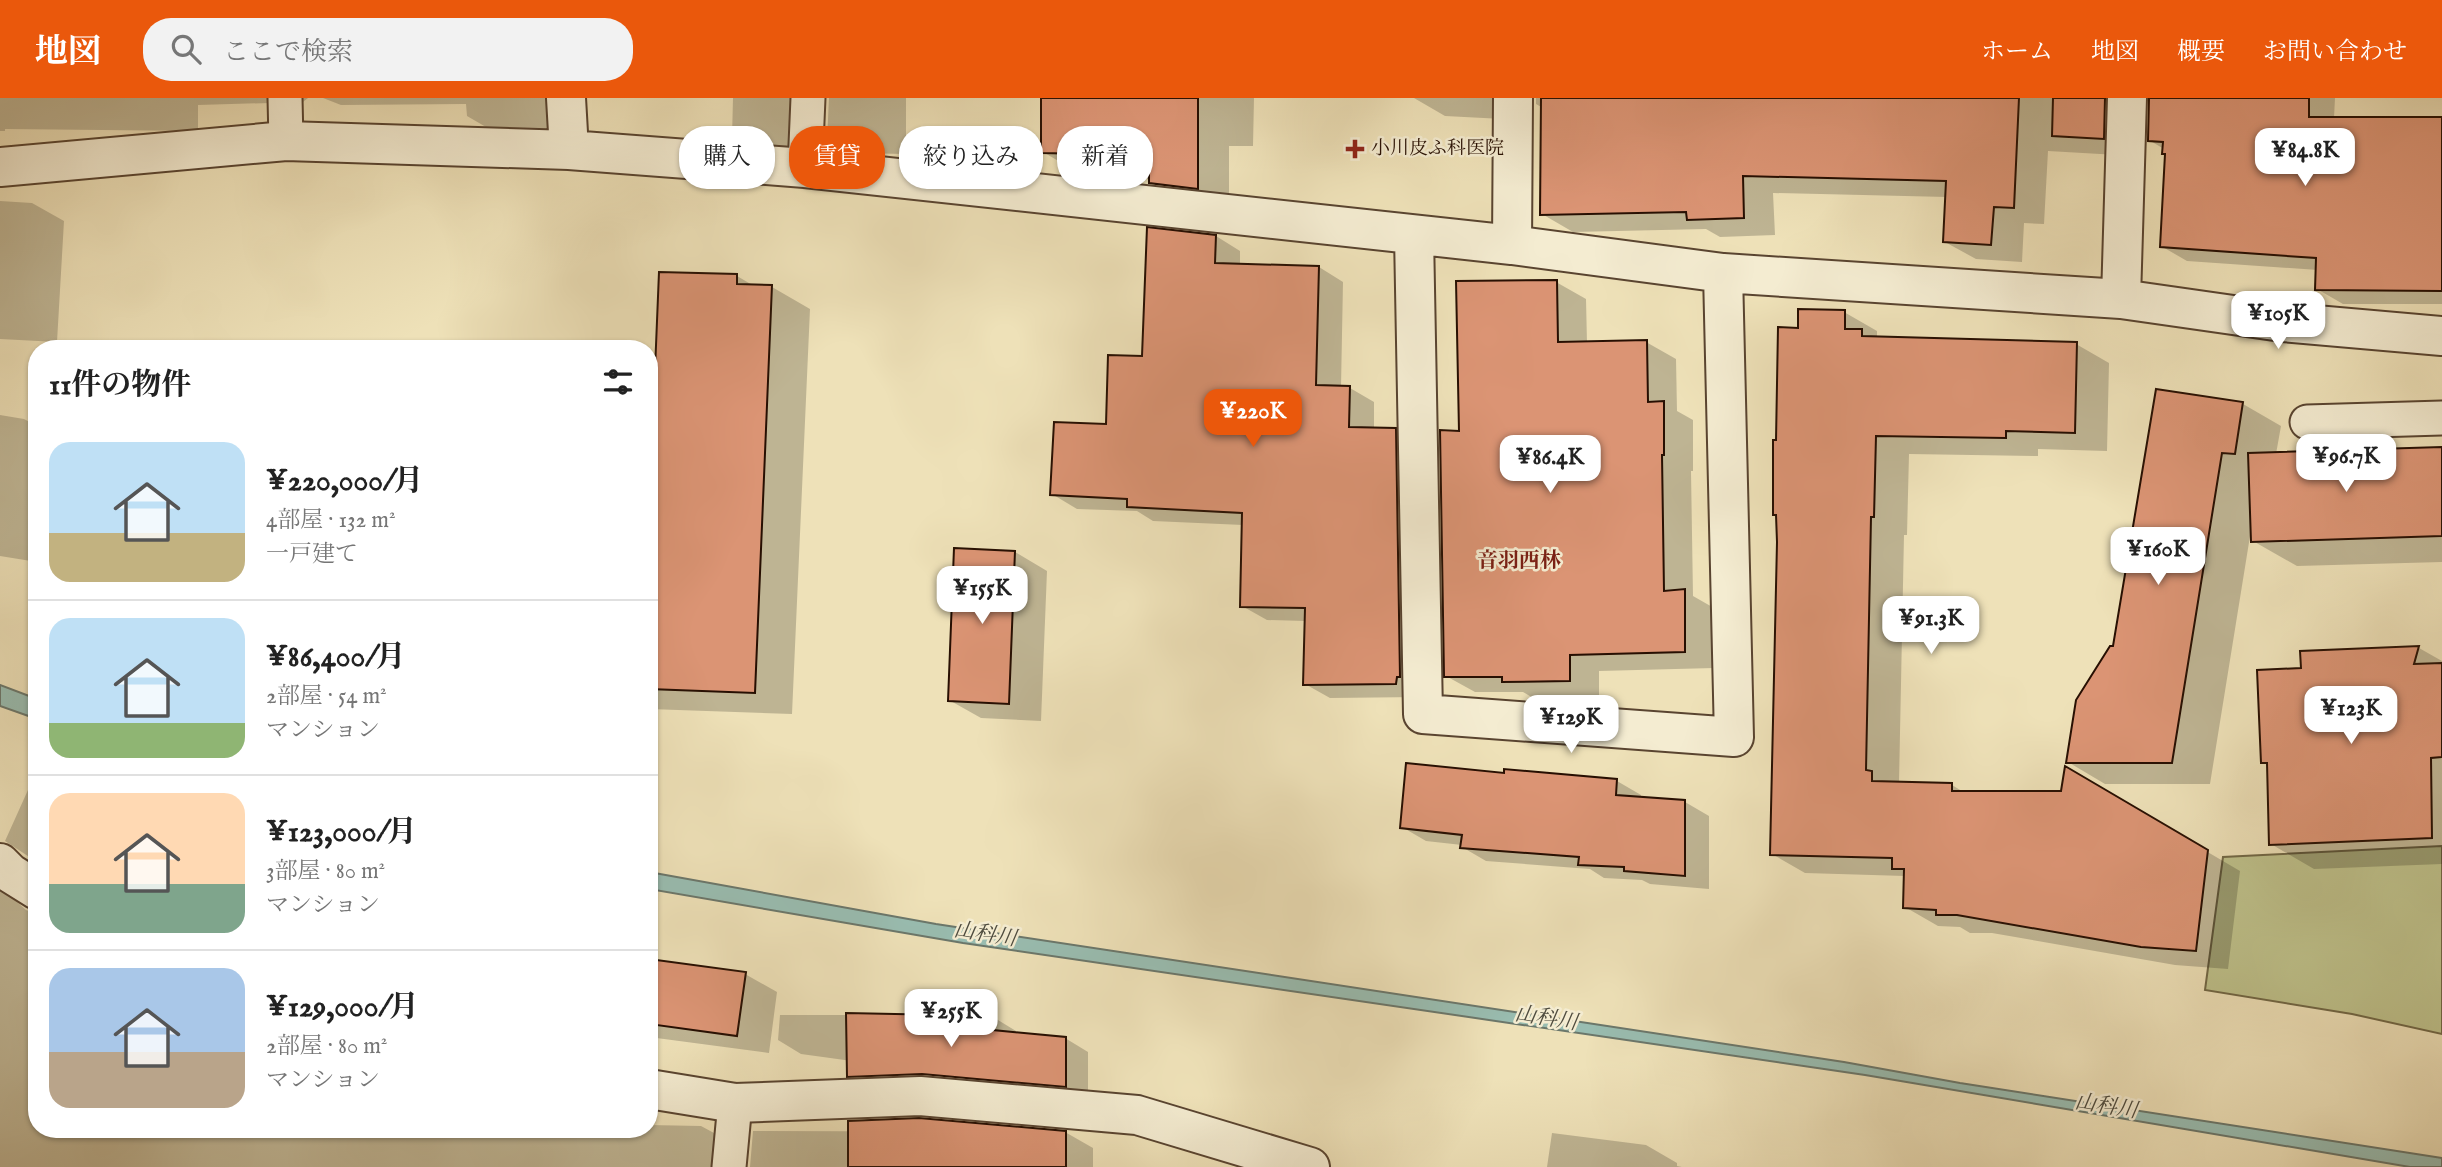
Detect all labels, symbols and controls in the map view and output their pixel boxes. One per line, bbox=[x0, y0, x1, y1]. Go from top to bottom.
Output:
search box bbox=[143, 18, 633, 81]
icon: search bbox=[167, 30, 205, 68]
text: 地図 bbox=[35, 32, 101, 74]
text: ここで検索 bbox=[223, 36, 353, 69]
text: ホーム bbox=[1981, 37, 2053, 68]
text: 地図 bbox=[2091, 37, 2139, 68]
text: 概要 bbox=[2177, 37, 2225, 68]
text: お問い合わせ bbox=[2263, 37, 2407, 68]
chip: 購入 bbox=[679, 126, 775, 189]
chip: 賃貸 bbox=[789, 126, 885, 189]
chip: 絞り込み bbox=[899, 126, 1043, 189]
chip: 新着 bbox=[1057, 126, 1153, 189]
pin: ¥84.8K bbox=[2248, 129, 2362, 188]
text: ¥84.8K bbox=[2271, 136, 2339, 165]
place label: 小川皮ふ科医院 bbox=[1371, 137, 1504, 161]
marker: 小川皮ふ科医院 bbox=[1345, 139, 1365, 159]
pin: ¥105K bbox=[2229, 292, 2327, 351]
text: ¥105K bbox=[2247, 299, 2309, 328]
icon: filters bbox=[599, 363, 637, 401]
text: 11件の物件 bbox=[49, 367, 191, 405]
pin: ¥220K bbox=[1204, 390, 1302, 449]
text: ¥220K bbox=[1220, 397, 1286, 426]
pin: ¥96.7K bbox=[2289, 434, 2403, 494]
pin: ¥86.4K bbox=[1493, 436, 1607, 495]
text: ¥96.7K bbox=[2312, 442, 2380, 471]
text: ¥86.4K bbox=[1516, 443, 1584, 472]
text: ¥220,000/月 bbox=[266, 463, 423, 501]
icon: home bbox=[105, 470, 189, 554]
text: 4部屋 · 132 m² bbox=[266, 506, 396, 535]
pin: ¥160K bbox=[2109, 528, 2207, 587]
text: ¥160K bbox=[2127, 535, 2189, 564]
text: 一戸建て bbox=[266, 540, 358, 569]
district label: 音羽西林 bbox=[1477, 548, 1561, 575]
pin: ¥155K bbox=[933, 566, 1031, 626]
text: ¥155K bbox=[953, 574, 1011, 603]
pin: ¥91.3K bbox=[1874, 596, 1988, 656]
text: ¥91.3K bbox=[1898, 604, 1964, 633]
text: ¥86,400/月 bbox=[266, 639, 405, 677]
icon: home bbox=[105, 646, 189, 730]
text: 2部屋 · 54 m² bbox=[266, 682, 387, 711]
pin: ¥123K bbox=[2302, 686, 2400, 746]
text: ¥123K bbox=[2320, 694, 2382, 723]
pin: ¥129K bbox=[1522, 696, 1620, 755]
text: ¥129K bbox=[1540, 703, 1602, 732]
text: マンション bbox=[266, 716, 380, 745]
text: ¥123,000/月 bbox=[266, 814, 417, 852]
icon: home bbox=[105, 821, 189, 905]
text: 3部屋 · 80 m² bbox=[266, 857, 385, 886]
text: マンション bbox=[266, 891, 380, 920]
water label: 山科川 bbox=[952, 917, 1020, 954]
text: ¥129,000/月 bbox=[266, 989, 419, 1027]
pin: ¥255K bbox=[902, 990, 1000, 1049]
icon: home bbox=[105, 996, 189, 1080]
text: ¥255K bbox=[921, 997, 981, 1026]
water label: 山科川 bbox=[1513, 1001, 1581, 1038]
text: 2部屋 · 80 m² bbox=[266, 1032, 387, 1061]
text: マンション bbox=[266, 1066, 380, 1095]
water label: 山科川 bbox=[2073, 1089, 2141, 1126]

